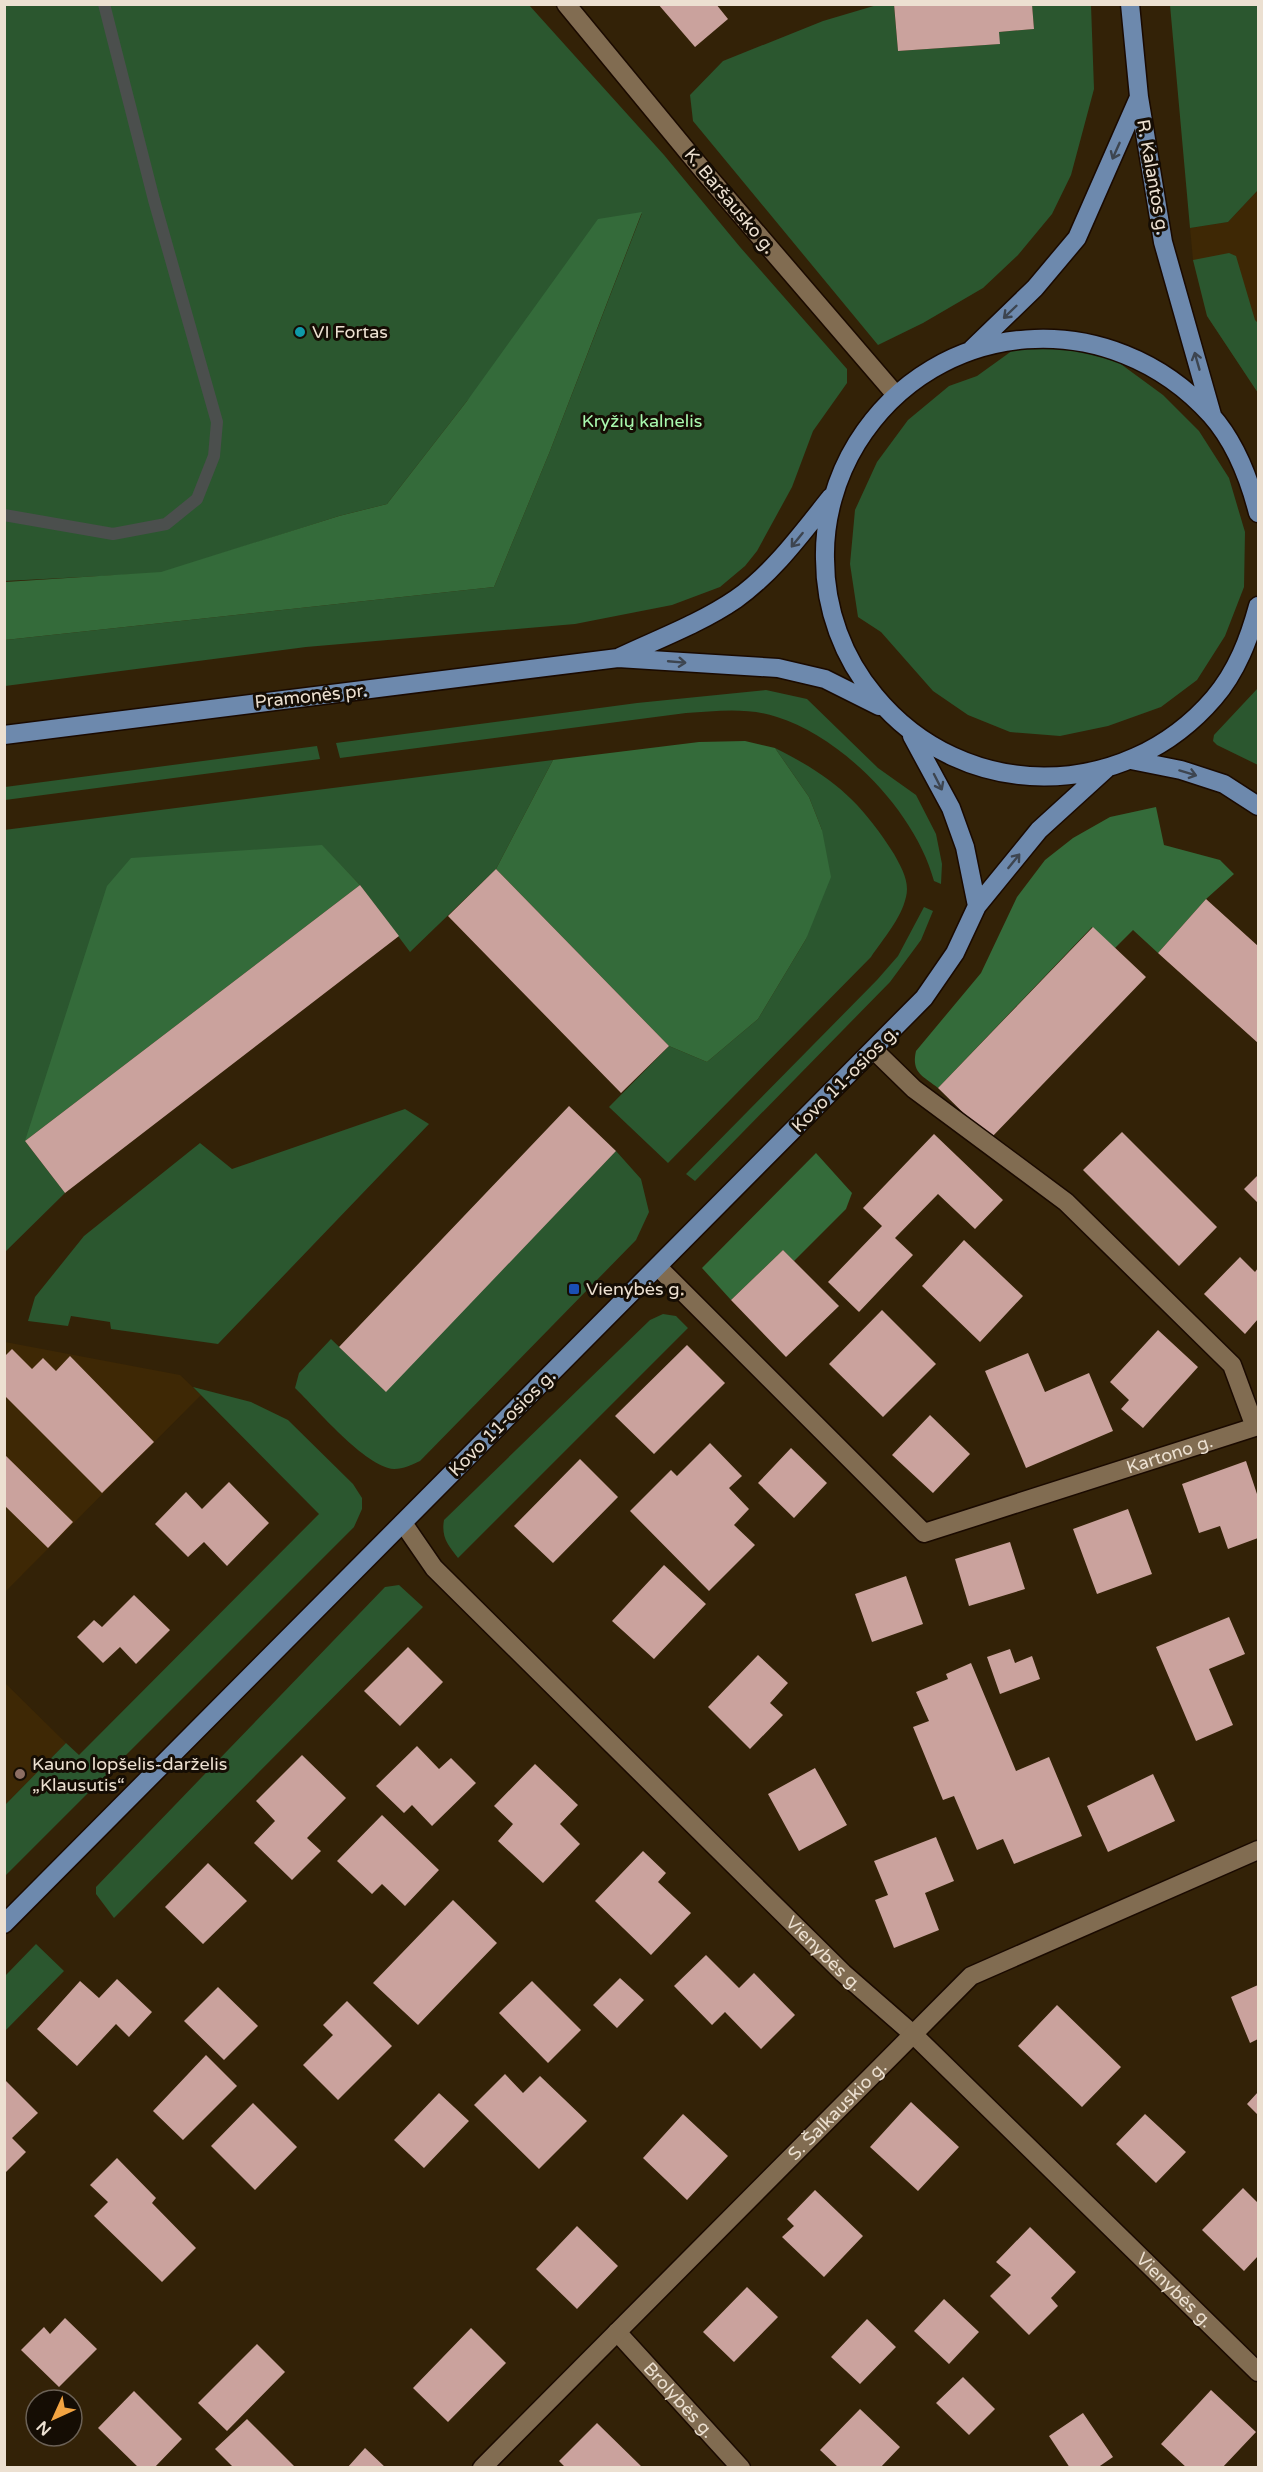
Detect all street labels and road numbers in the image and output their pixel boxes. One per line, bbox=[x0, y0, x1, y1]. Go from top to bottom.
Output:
street label: R. Kalantos g. bbox=[1132, 118, 1174, 236]
street label: K. Baršausko g. bbox=[680, 144, 780, 258]
street label: Pramonės pr. bbox=[254, 679, 368, 713]
street label: Kovo 11-osios g. bbox=[787, 1021, 903, 1137]
street label: Kovo 11-osios g. bbox=[444, 1365, 560, 1481]
street label: Kartono g. bbox=[1124, 1430, 1215, 1478]
street label: Vienybės g. bbox=[781, 1911, 867, 1996]
street label: S. Šalkauskio g. bbox=[783, 2056, 891, 2165]
street label: Vienybės g. bbox=[1132, 2248, 1217, 2332]
street label: Brolybės g. bbox=[639, 2357, 719, 2443]

